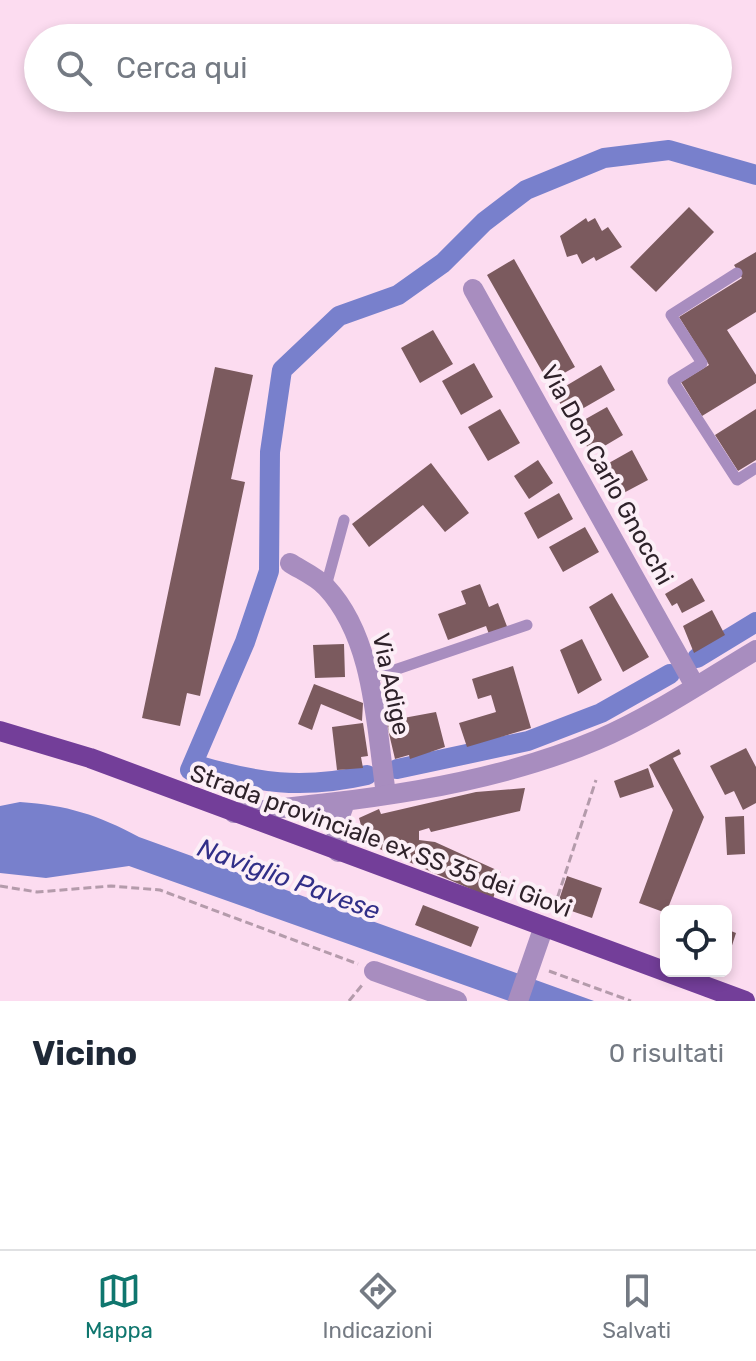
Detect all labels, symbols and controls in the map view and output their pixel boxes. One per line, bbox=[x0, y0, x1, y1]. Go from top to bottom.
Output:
search box bbox=[24, 24, 732, 112]
icon: search bbox=[52, 46, 96, 90]
text: Cerca qui bbox=[116, 50, 248, 86]
street label: Via Don Carlo Gnocchi bbox=[535, 360, 679, 590]
street label: Via Adige bbox=[367, 630, 415, 738]
street label: Strada provinciale ex SS 35 dei Giovi bbox=[186, 759, 576, 923]
water label: Naviglio Pavese bbox=[193, 832, 385, 927]
map controls bbox=[660, 905, 732, 977]
button: locate bbox=[660, 905, 732, 977]
text: Vicino bbox=[32, 1033, 137, 1074]
text: 0 risultati bbox=[609, 1038, 724, 1069]
tab: Mappa bbox=[85, 1269, 153, 1344]
tab: Indicazioni bbox=[323, 1269, 432, 1344]
tab: Salvati bbox=[602, 1269, 671, 1344]

